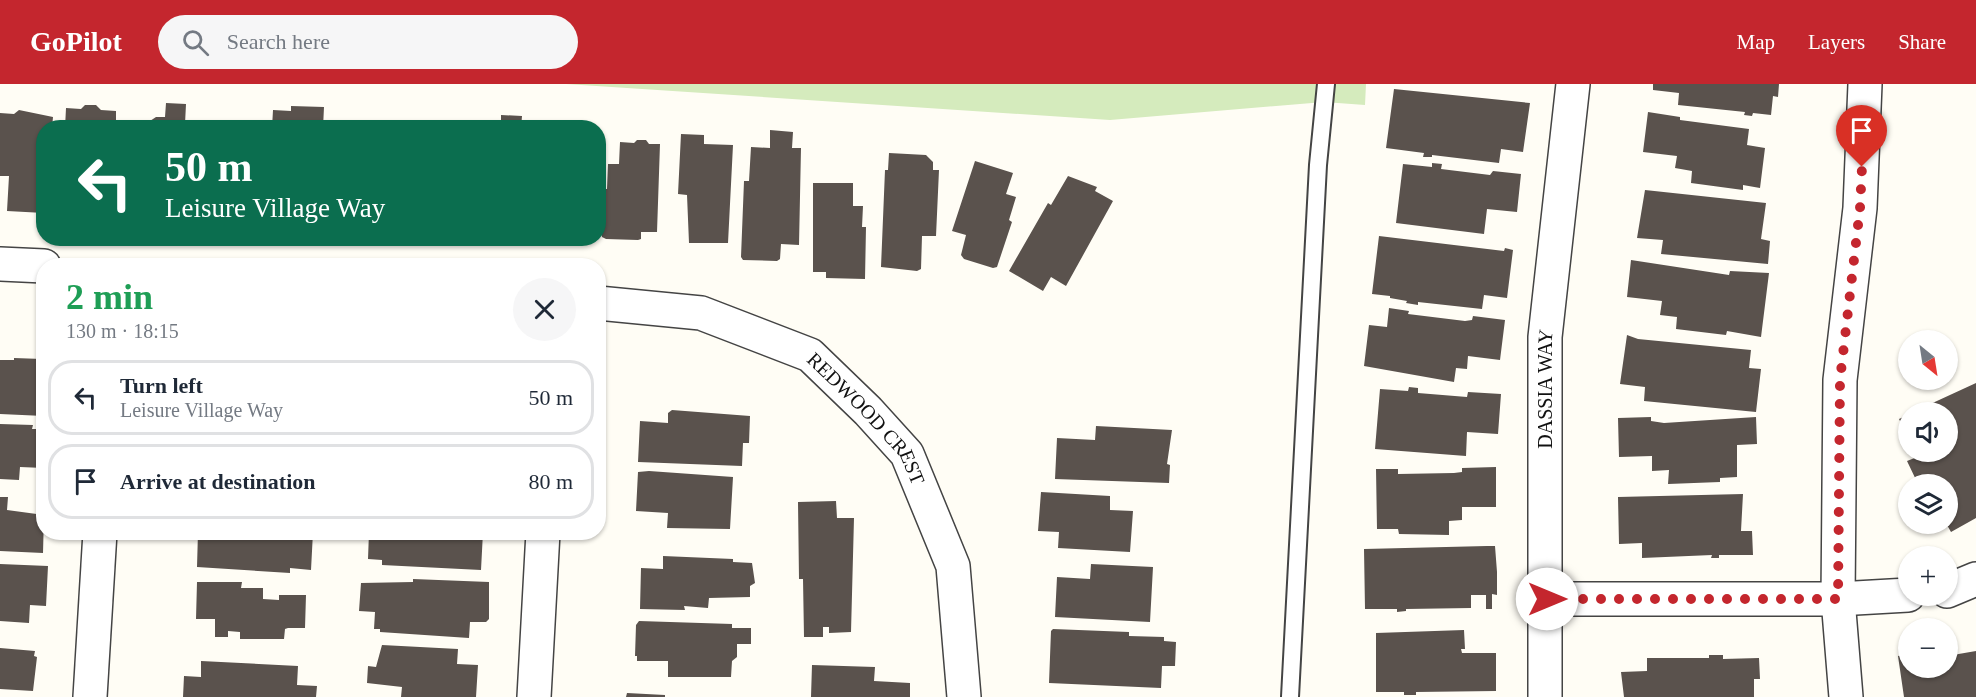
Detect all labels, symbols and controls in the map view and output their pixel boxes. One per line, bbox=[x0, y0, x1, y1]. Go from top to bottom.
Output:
search box bbox=[158, 15, 578, 69]
text: GoPilot bbox=[30, 26, 122, 57]
icon: search bbox=[179, 26, 212, 59]
text: Search here bbox=[227, 29, 330, 54]
text: Map bbox=[1737, 30, 1775, 54]
text: Layers bbox=[1808, 30, 1865, 54]
text: Share bbox=[1898, 30, 1946, 54]
pin bbox=[1836, 105, 1887, 167]
icon: arrive bbox=[1845, 114, 1878, 147]
icon: left bbox=[66, 144, 144, 222]
text: 50 m bbox=[165, 144, 253, 190]
text: Leisure Village Way bbox=[165, 193, 385, 223]
text: 2 min bbox=[66, 277, 153, 317]
button: close bbox=[513, 278, 576, 341]
text: 130 m · 18:15 bbox=[66, 320, 179, 342]
street label: DASSIA WAY bbox=[1533, 328, 1557, 449]
north arrow bbox=[1898, 330, 1958, 390]
map controls bbox=[1898, 330, 1958, 678]
street label: REDWOOD CREST bbox=[803, 348, 929, 488]
text: Turn left bbox=[120, 373, 203, 398]
icon: left bbox=[69, 381, 102, 414]
text: 50 m bbox=[528, 385, 573, 410]
text: Leisure Village Way bbox=[120, 399, 283, 421]
button: sound bbox=[1898, 402, 1958, 462]
icon: arrive bbox=[69, 465, 102, 498]
text: Arrive at destination bbox=[120, 469, 316, 494]
text: 80 m bbox=[528, 469, 573, 494]
button: layers bbox=[1898, 474, 1958, 534]
button: + bbox=[1898, 546, 1958, 606]
position arrow bbox=[1515, 567, 1579, 631]
button: − bbox=[1898, 618, 1958, 678]

